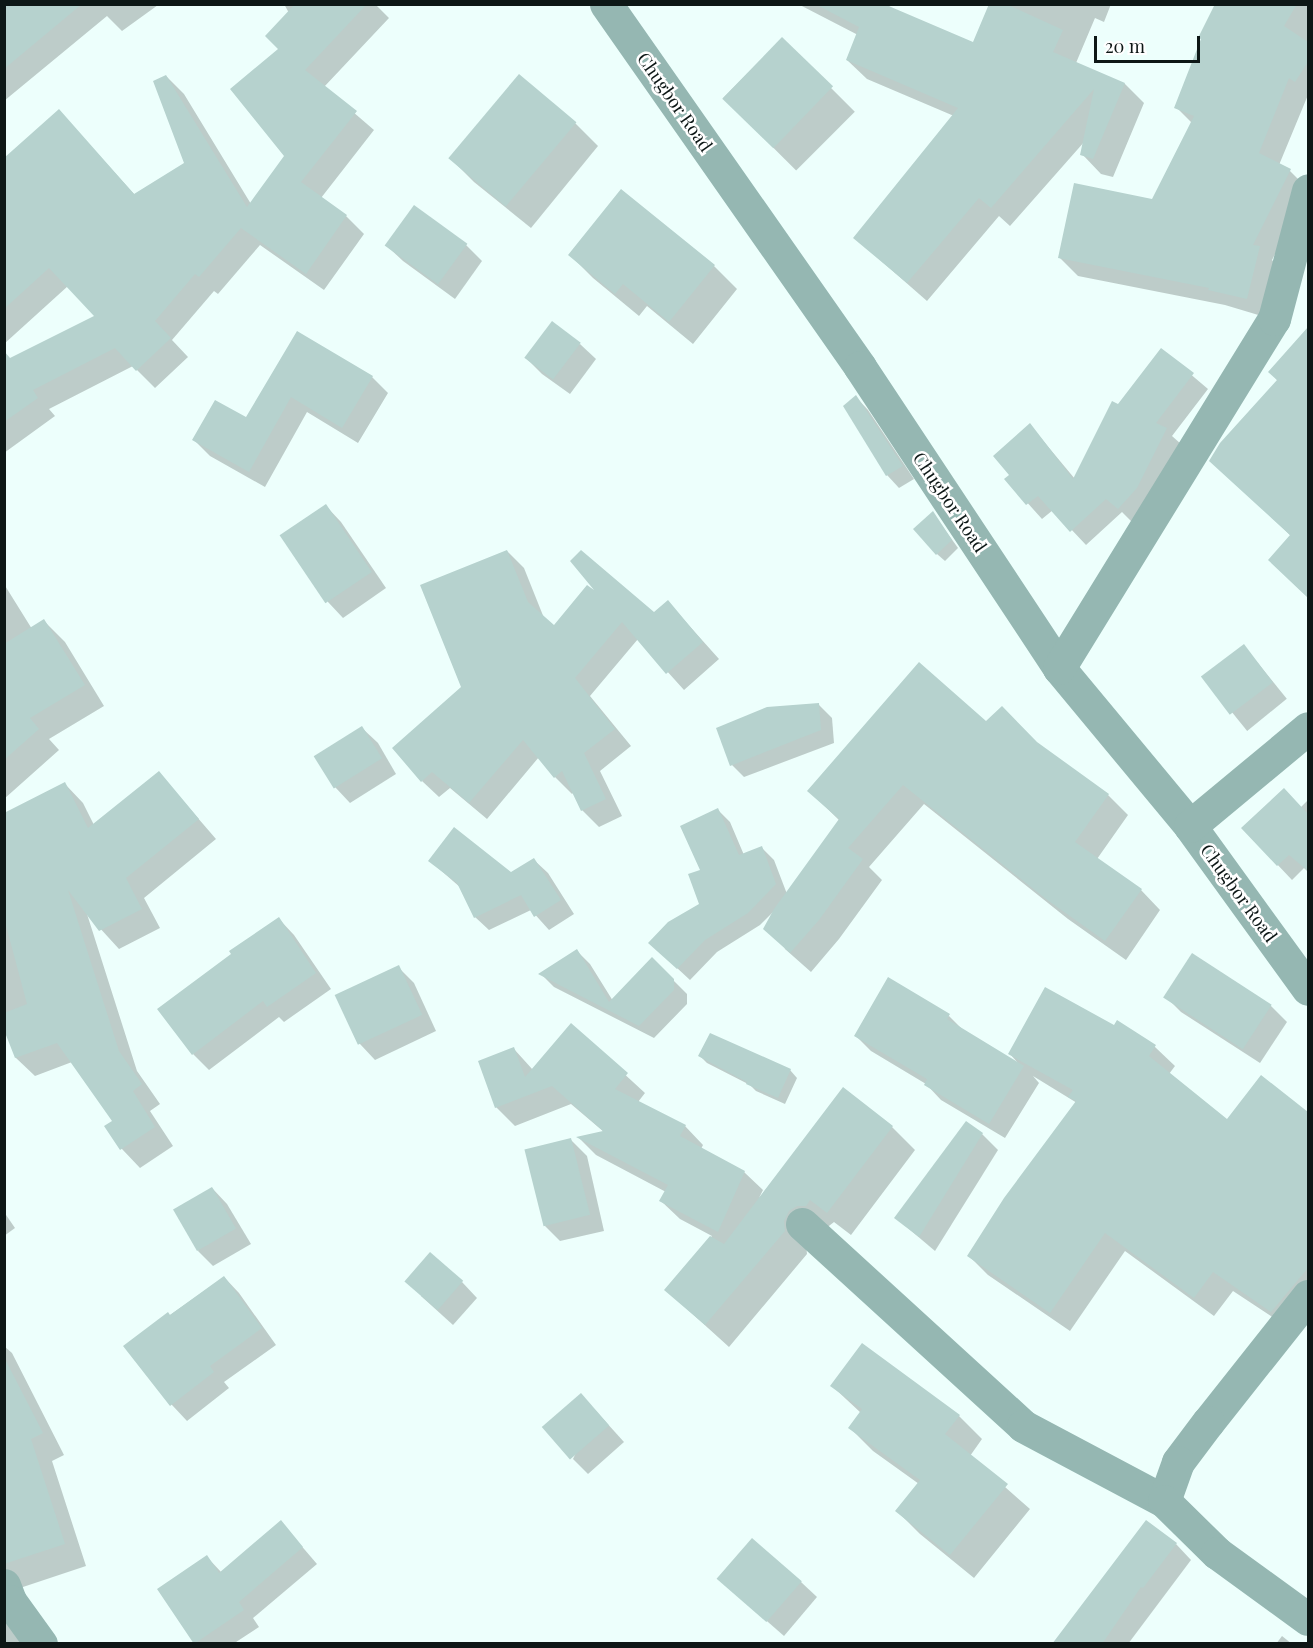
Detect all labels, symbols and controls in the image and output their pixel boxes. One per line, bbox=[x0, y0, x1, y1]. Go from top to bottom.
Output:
scale bar bbox=[1097, 24, 1204, 62]
text: 20 m bbox=[1105, 34, 1145, 58]
street label: Chugbor Road bbox=[633, 48, 717, 156]
street label: Chugbor Road bbox=[909, 448, 991, 556]
street label: Chugbor Road bbox=[1196, 840, 1282, 946]

